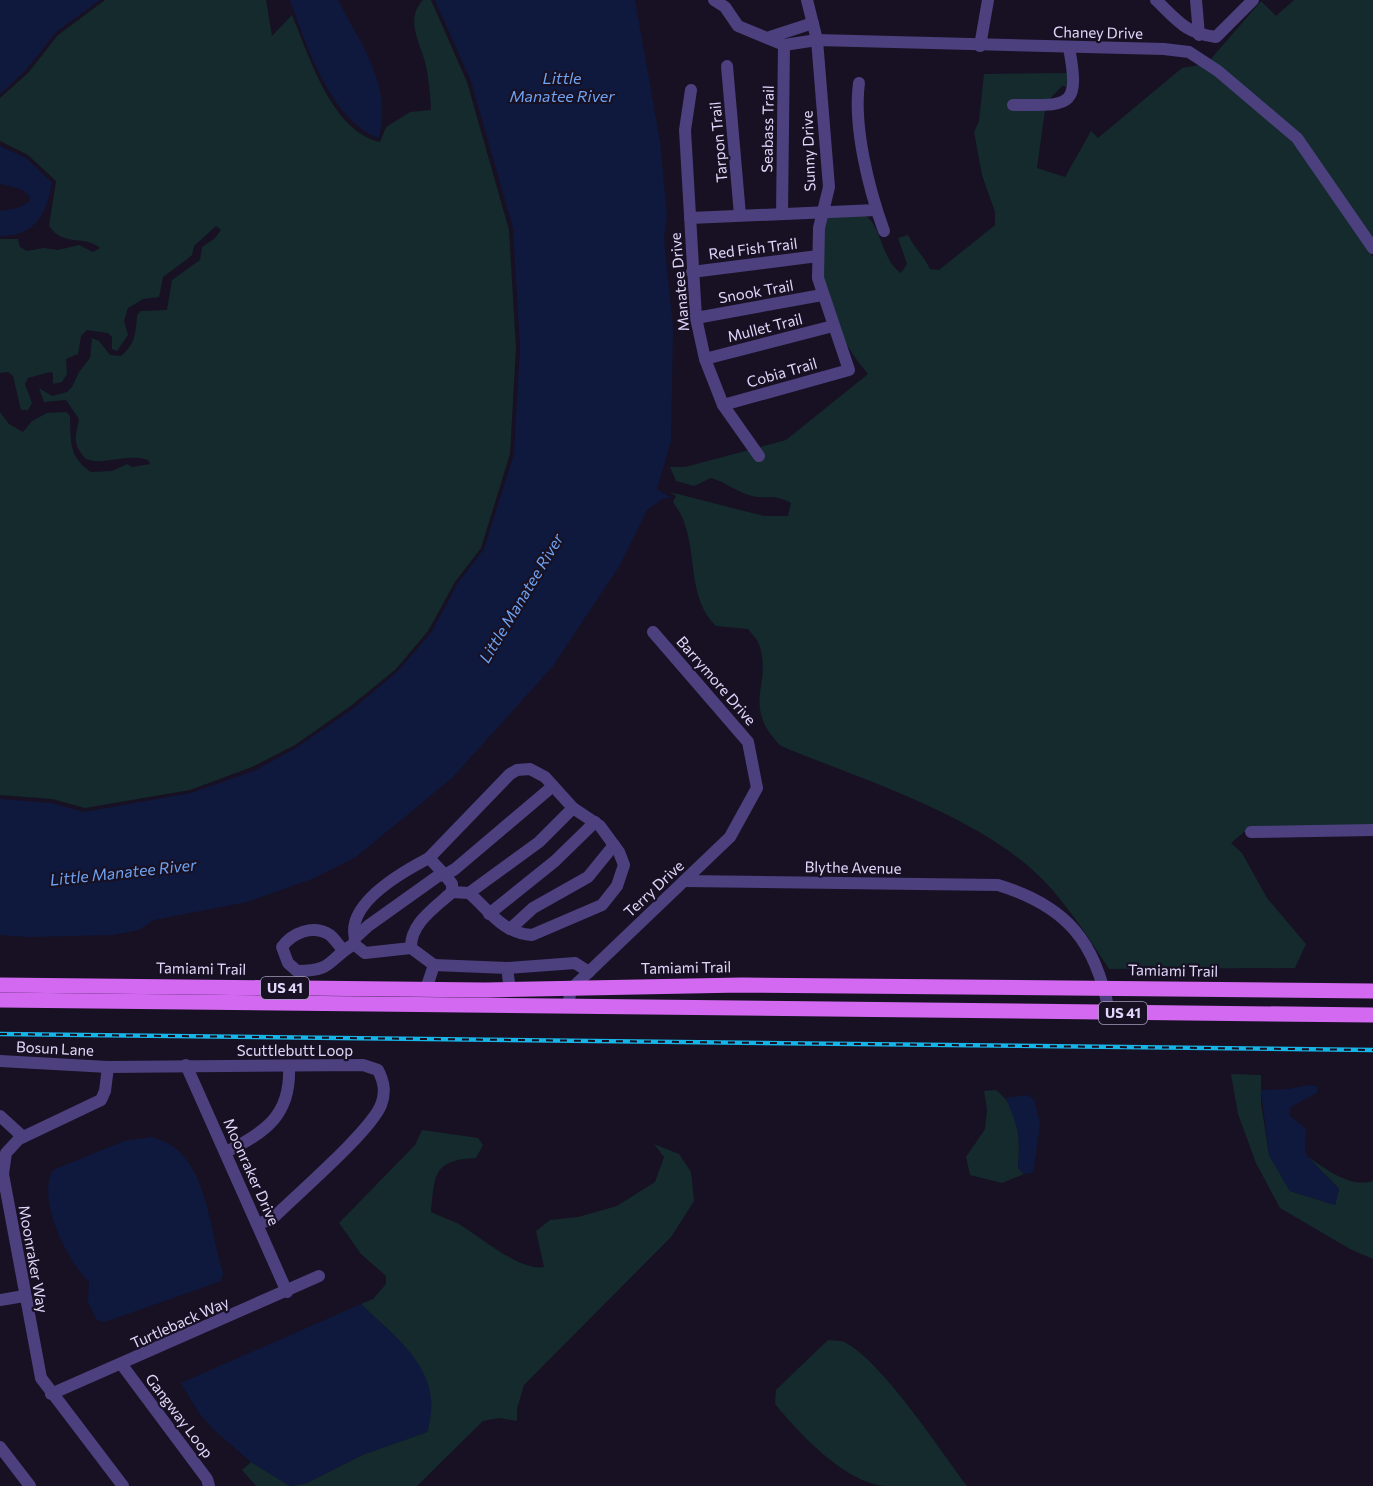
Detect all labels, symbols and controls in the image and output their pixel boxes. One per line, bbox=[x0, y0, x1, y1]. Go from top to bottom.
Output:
street label: Chaney Drive bbox=[1053, 22, 1143, 42]
water label: Little Manatee River bbox=[509, 68, 615, 105]
street label: Seabass Trail bbox=[757, 85, 777, 173]
street label: Tarpon Trail bbox=[706, 101, 731, 183]
street label: Sunny Drive bbox=[798, 110, 818, 192]
street label: Manatee Drive bbox=[666, 232, 692, 332]
street label: Red Fish Trail bbox=[707, 234, 798, 262]
street label: Snook Trail bbox=[717, 276, 795, 306]
street label: Mullet Trail bbox=[725, 309, 804, 345]
street label: Cobia Trail bbox=[744, 353, 819, 391]
water label: Little Manatee River bbox=[475, 529, 567, 666]
street label: Barrymore Drive bbox=[673, 632, 760, 729]
water label: Little Manatee River bbox=[49, 854, 198, 889]
street label: Terry Drive bbox=[620, 856, 687, 921]
street label: Blythe Avenue bbox=[804, 857, 902, 877]
street label: Tamiami Trail bbox=[641, 957, 731, 977]
street label: Tamiami Trail bbox=[156, 958, 246, 978]
street label: Tamiami Trail bbox=[1128, 960, 1218, 980]
road number: US 41 bbox=[261, 977, 309, 999]
road number: US 41 bbox=[1099, 1002, 1147, 1024]
street label: Bosun Lane bbox=[16, 1037, 95, 1059]
street label: Scuttlebutt Loop bbox=[237, 1041, 353, 1059]
street label: Moonraker Drive bbox=[220, 1115, 284, 1228]
street label: Moonraker Way bbox=[16, 1204, 52, 1314]
street label: Turtleback Way bbox=[128, 1292, 232, 1352]
street label: Gangway Loop bbox=[142, 1370, 217, 1461]

